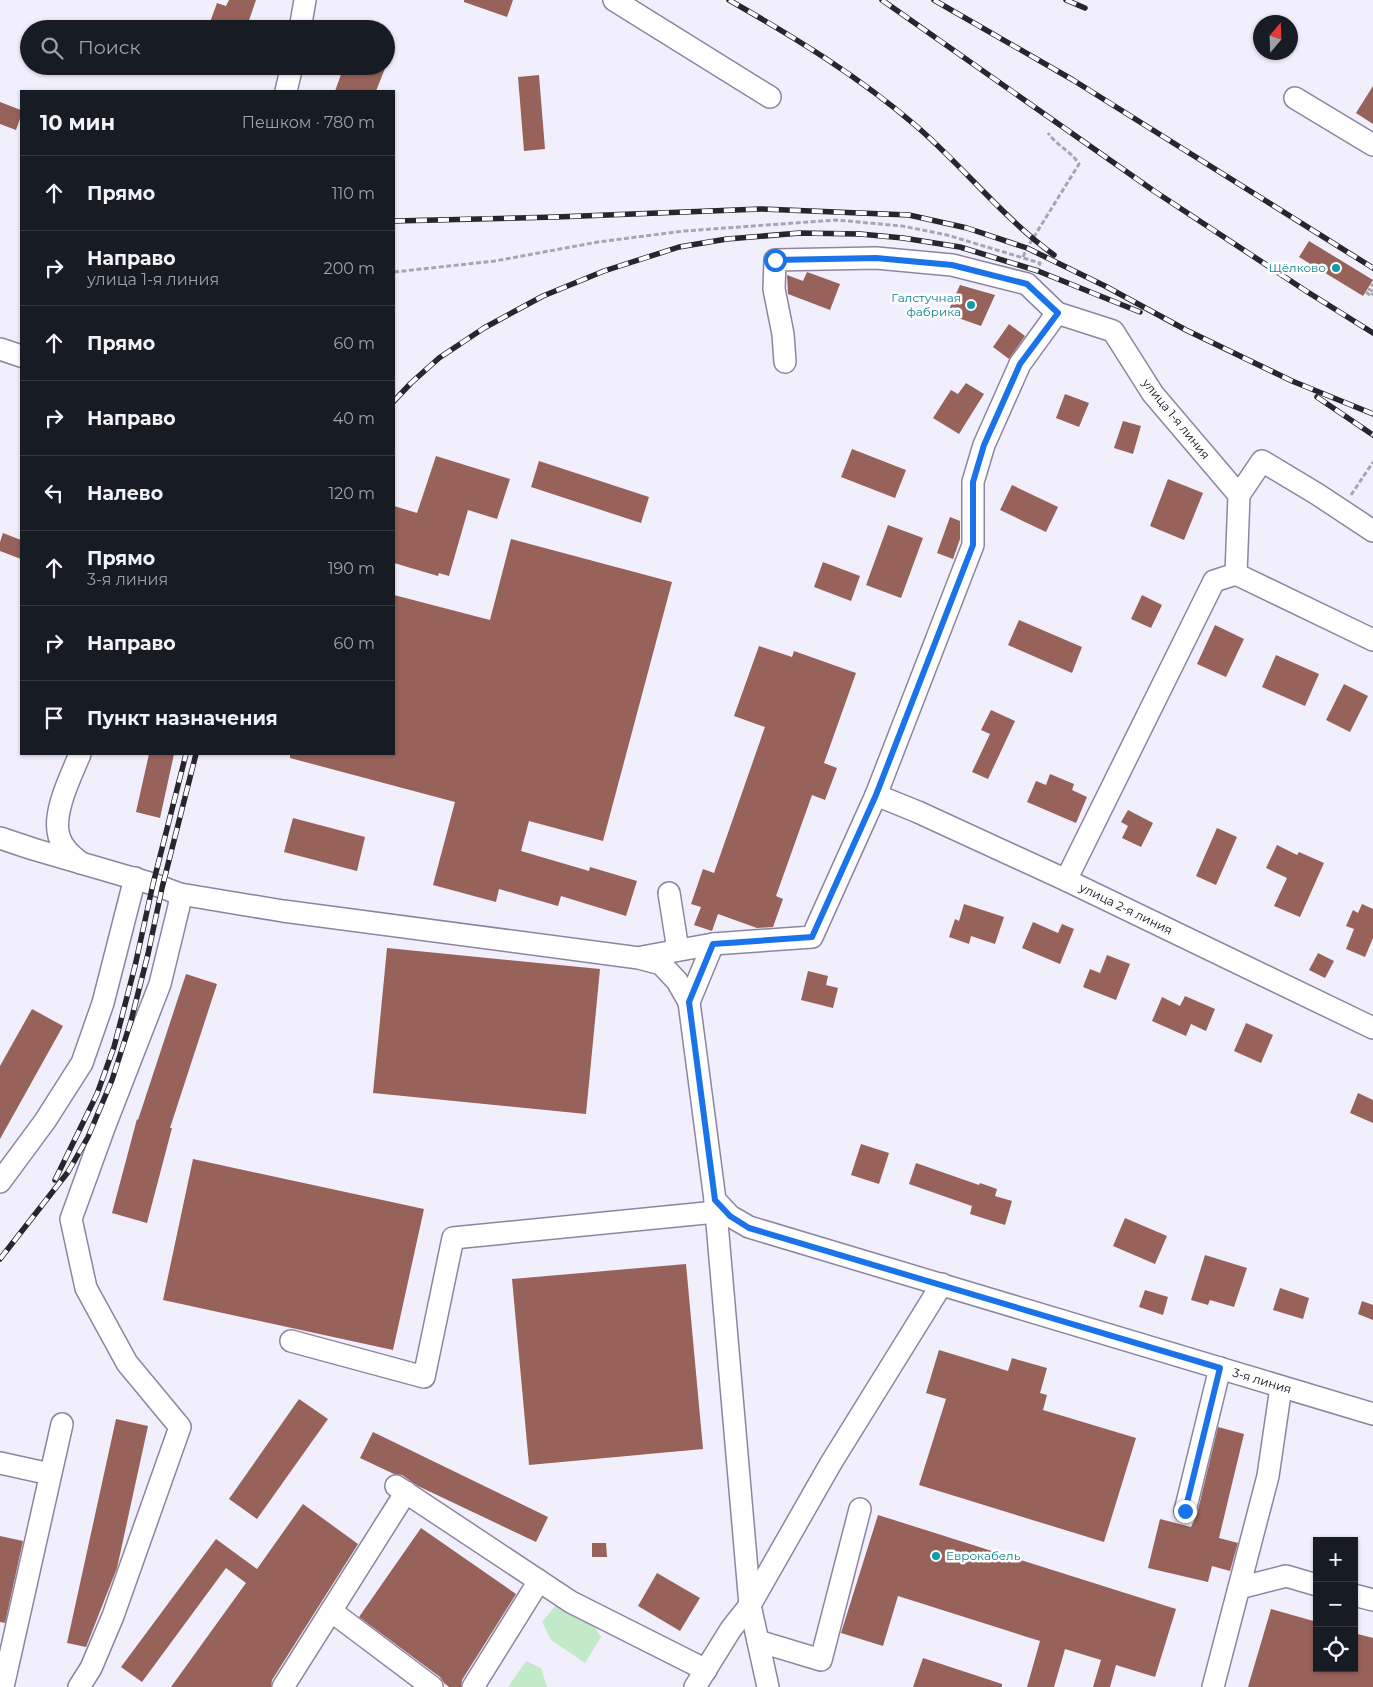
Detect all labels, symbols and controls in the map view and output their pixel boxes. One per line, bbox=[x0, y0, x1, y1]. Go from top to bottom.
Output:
north arrow bbox=[1253, 15, 1298, 60]
search box bbox=[20, 20, 395, 75]
icon: search bbox=[38, 34, 66, 62]
text: Поиск bbox=[78, 36, 141, 59]
text: 10 мин bbox=[40, 110, 115, 135]
text: Пешком · 780 m bbox=[242, 113, 375, 132]
icon: ahead bbox=[40, 179, 68, 207]
text: Прямо bbox=[87, 182, 155, 205]
text: 110 m bbox=[332, 184, 375, 203]
text: Направо bbox=[87, 247, 176, 270]
route start bbox=[764, 249, 787, 272]
icon: right bbox=[40, 254, 68, 282]
text: 200 m bbox=[324, 259, 375, 278]
place label: Щёлково bbox=[1269, 260, 1326, 275]
marker: Щёлково bbox=[1330, 262, 1342, 274]
text: улица 1-я линия bbox=[87, 270, 219, 289]
place label: Галстучная фабрика bbox=[891, 290, 961, 319]
marker: Галстучная фабрика bbox=[965, 299, 977, 311]
icon: ahead bbox=[40, 329, 68, 357]
text: Прямо bbox=[87, 332, 155, 355]
text: 60 m bbox=[333, 334, 375, 353]
street label: улица 1-я линия bbox=[1139, 375, 1213, 462]
icon: right bbox=[40, 404, 68, 432]
text: Направо bbox=[87, 407, 176, 430]
text: 40 m bbox=[333, 409, 375, 428]
icon: left bbox=[40, 479, 68, 507]
text: Налево bbox=[87, 482, 163, 505]
text: 120 m bbox=[328, 484, 375, 503]
text: Прямо bbox=[87, 547, 155, 570]
icon: ahead bbox=[40, 554, 68, 582]
text: 190 m bbox=[328, 559, 375, 578]
text: 3-я линия bbox=[87, 570, 168, 589]
icon: right bbox=[40, 629, 68, 657]
text: Направо bbox=[87, 632, 176, 655]
text: 60 m bbox=[333, 634, 375, 653]
icon: arrive bbox=[40, 704, 68, 732]
text: Пункт назначения bbox=[87, 707, 278, 730]
street label: улица 2-я линия bbox=[1076, 879, 1175, 938]
street label: 3-я линия bbox=[1231, 1364, 1293, 1397]
route end bbox=[1174, 1500, 1197, 1523]
map controls bbox=[1313, 1537, 1358, 1672]
button: + bbox=[1313, 1537, 1358, 1582]
place label: Еврокабель bbox=[946, 1548, 1021, 1563]
marker: Еврокабель bbox=[930, 1550, 942, 1562]
button: − bbox=[1313, 1582, 1358, 1627]
button: locate bbox=[1313, 1627, 1358, 1672]

